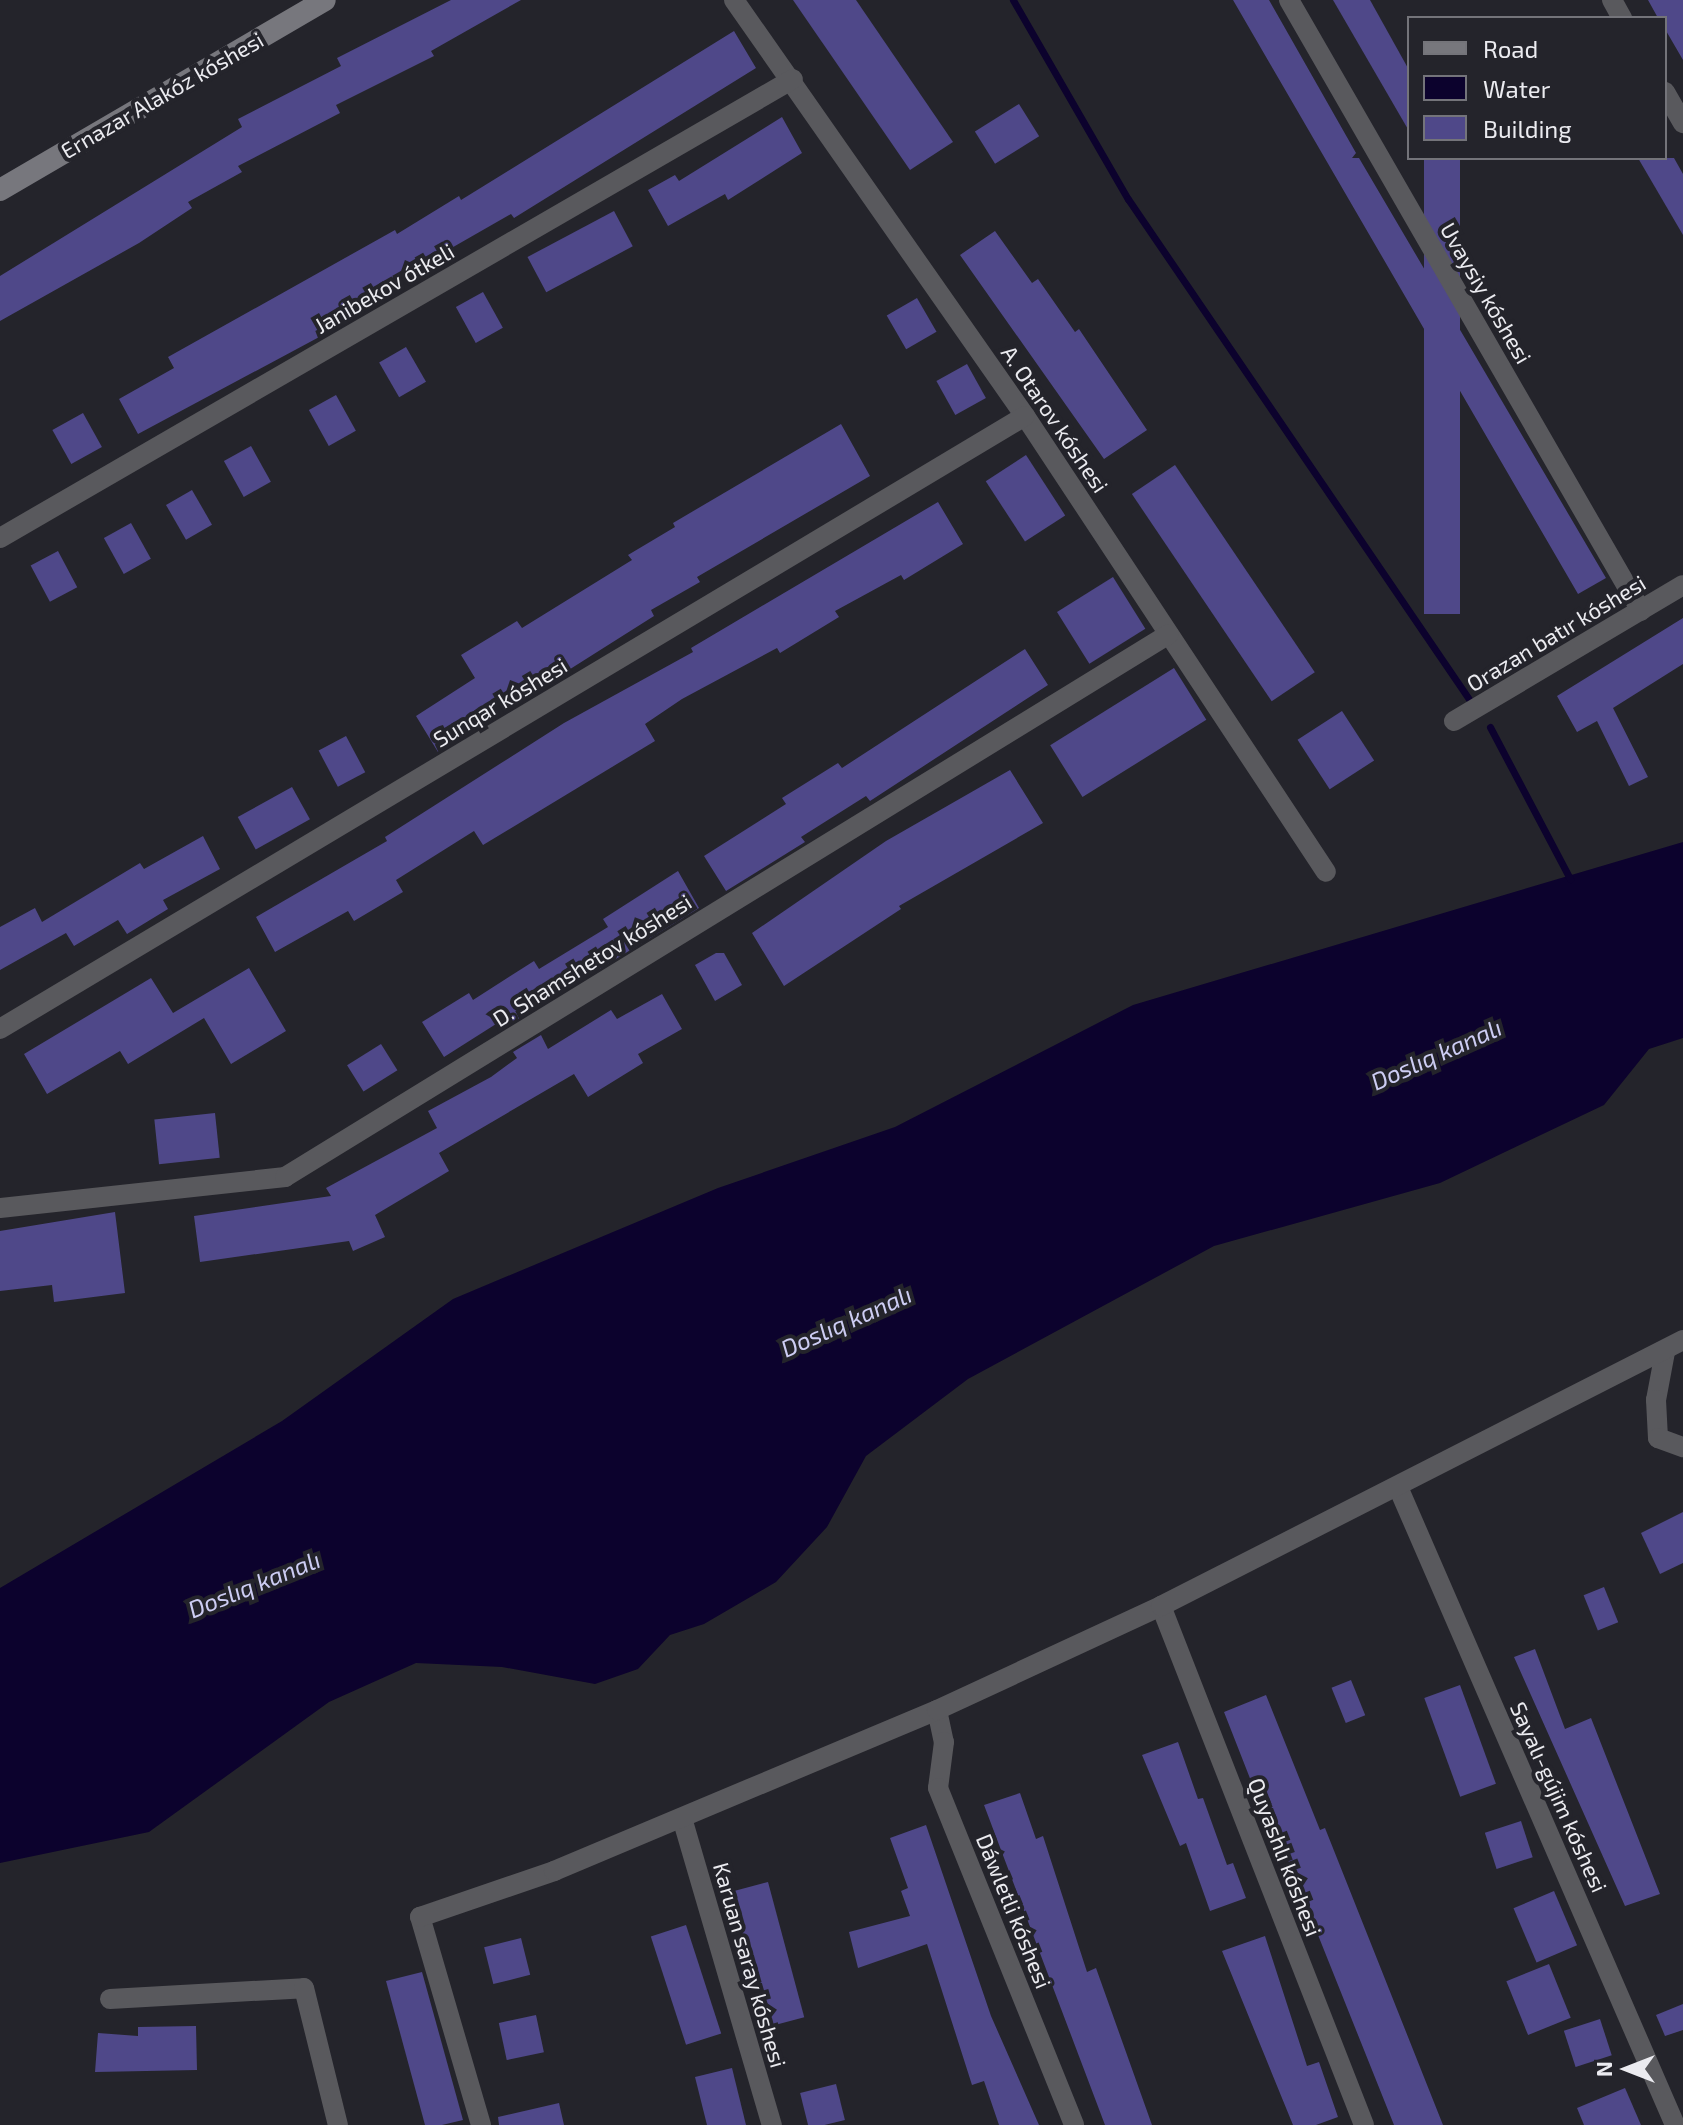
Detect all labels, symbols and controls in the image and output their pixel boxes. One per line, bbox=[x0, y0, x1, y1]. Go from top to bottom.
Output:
legend bbox=[1407, 16, 1667, 160]
street label: Ernazar Alakóz kóshesi bbox=[56, 26, 268, 164]
text: Road bbox=[1483, 34, 1538, 63]
text: Water bbox=[1483, 74, 1550, 103]
text: Building bbox=[1483, 114, 1572, 143]
street label: Uvaysiy kóshesi bbox=[1435, 218, 1537, 368]
street label: Janibekov ótkeli bbox=[309, 237, 459, 339]
street label: A. Otarov kóshesi bbox=[996, 340, 1114, 498]
street label: Orazan batır kóshesi bbox=[1462, 569, 1650, 697]
street label: Sunqar kóshesi bbox=[428, 652, 572, 752]
street label: D. Shamshetov kóshesi bbox=[488, 888, 696, 1032]
water label: Doslıq kanalı bbox=[1366, 1012, 1506, 1096]
water label: Doslıq kanalı bbox=[776, 1279, 916, 1363]
water label: Doslıq kanalı bbox=[184, 1544, 324, 1624]
street label: Sayalı-gújim kóshesi bbox=[1505, 1698, 1613, 1896]
street label: Quyashlı kóshesi bbox=[1243, 1774, 1327, 1940]
street label: Dáwletli kóshesi bbox=[971, 1830, 1057, 1992]
street label: Karuan saray kóshesi bbox=[708, 1859, 792, 2071]
north arrow bbox=[1587, 2029, 1667, 2109]
text: N bbox=[1590, 2061, 1616, 2077]

